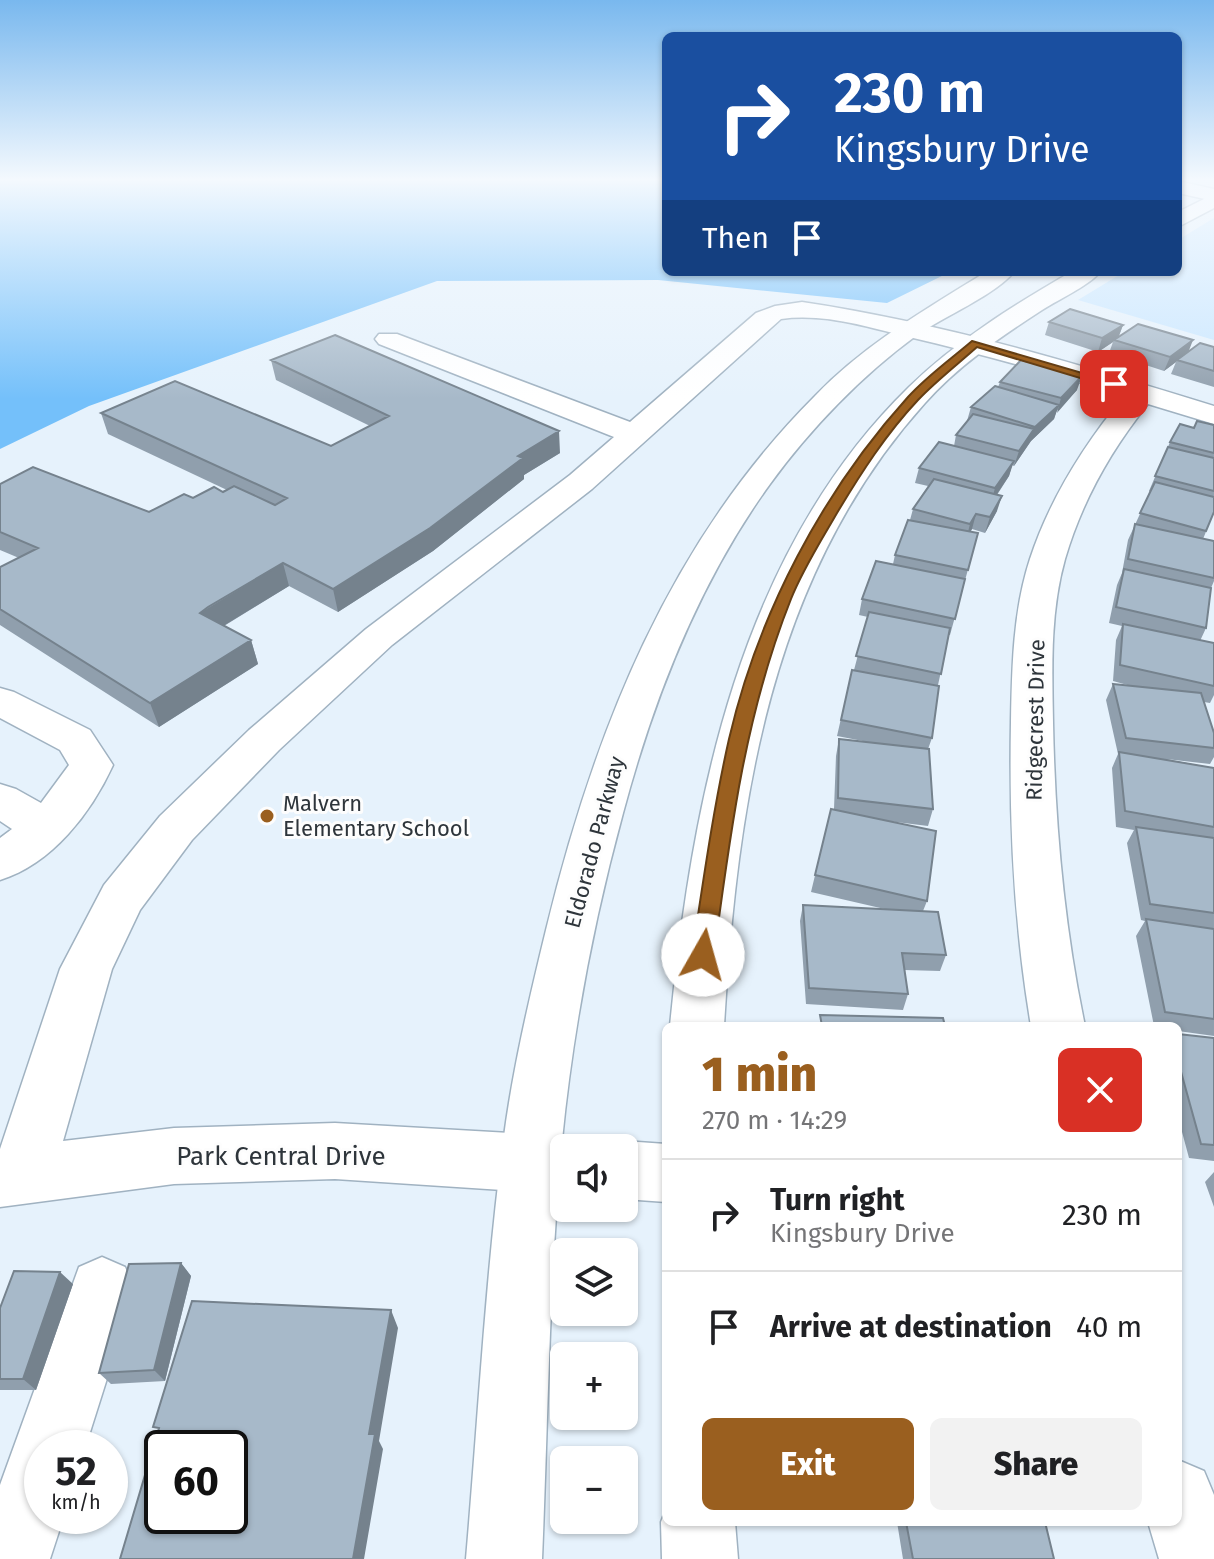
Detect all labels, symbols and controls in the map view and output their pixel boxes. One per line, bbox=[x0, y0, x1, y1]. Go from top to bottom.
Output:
text: 230 m bbox=[834, 60, 985, 127]
icon: right bbox=[702, 64, 806, 168]
text: Kingsbury Drive bbox=[834, 128, 1090, 172]
icon: arrive bbox=[785, 216, 829, 260]
text: Then bbox=[702, 220, 769, 256]
pin bbox=[1080, 350, 1148, 418]
icon: arrive bbox=[1092, 362, 1136, 406]
street label: Ridgecrest Drive bbox=[1021, 639, 1050, 801]
street label: Eldorado Parkway bbox=[559, 753, 630, 931]
place label: Malvern Elementary School bbox=[283, 790, 469, 842]
marker: Malvern Elementary School bbox=[258, 807, 276, 825]
position arrow bbox=[661, 913, 745, 997]
text: 1 min bbox=[702, 1046, 817, 1104]
button: close bbox=[1058, 1048, 1142, 1132]
text: 270 m · 14:29 bbox=[702, 1105, 847, 1136]
map controls bbox=[550, 1134, 638, 1534]
button: sound bbox=[550, 1134, 638, 1222]
street label: Park Central Drive bbox=[176, 1141, 386, 1172]
text: Turn right bbox=[770, 1182, 905, 1218]
icon: right bbox=[702, 1193, 746, 1237]
text: 230 m bbox=[1062, 1197, 1142, 1233]
text: Kingsbury Drive bbox=[770, 1218, 955, 1249]
button: layers bbox=[550, 1238, 638, 1326]
icon: arrive bbox=[702, 1305, 746, 1349]
text: Arrive at destination bbox=[770, 1309, 1052, 1345]
text: 40 m bbox=[1076, 1309, 1142, 1345]
button: + bbox=[550, 1342, 638, 1430]
button: Exit bbox=[702, 1418, 914, 1510]
button: Share bbox=[930, 1418, 1142, 1510]
speed limit sign: 60 bbox=[144, 1430, 248, 1534]
button: − bbox=[550, 1446, 638, 1534]
text: 52 bbox=[55, 1448, 97, 1496]
text: km/h bbox=[51, 1490, 101, 1514]

